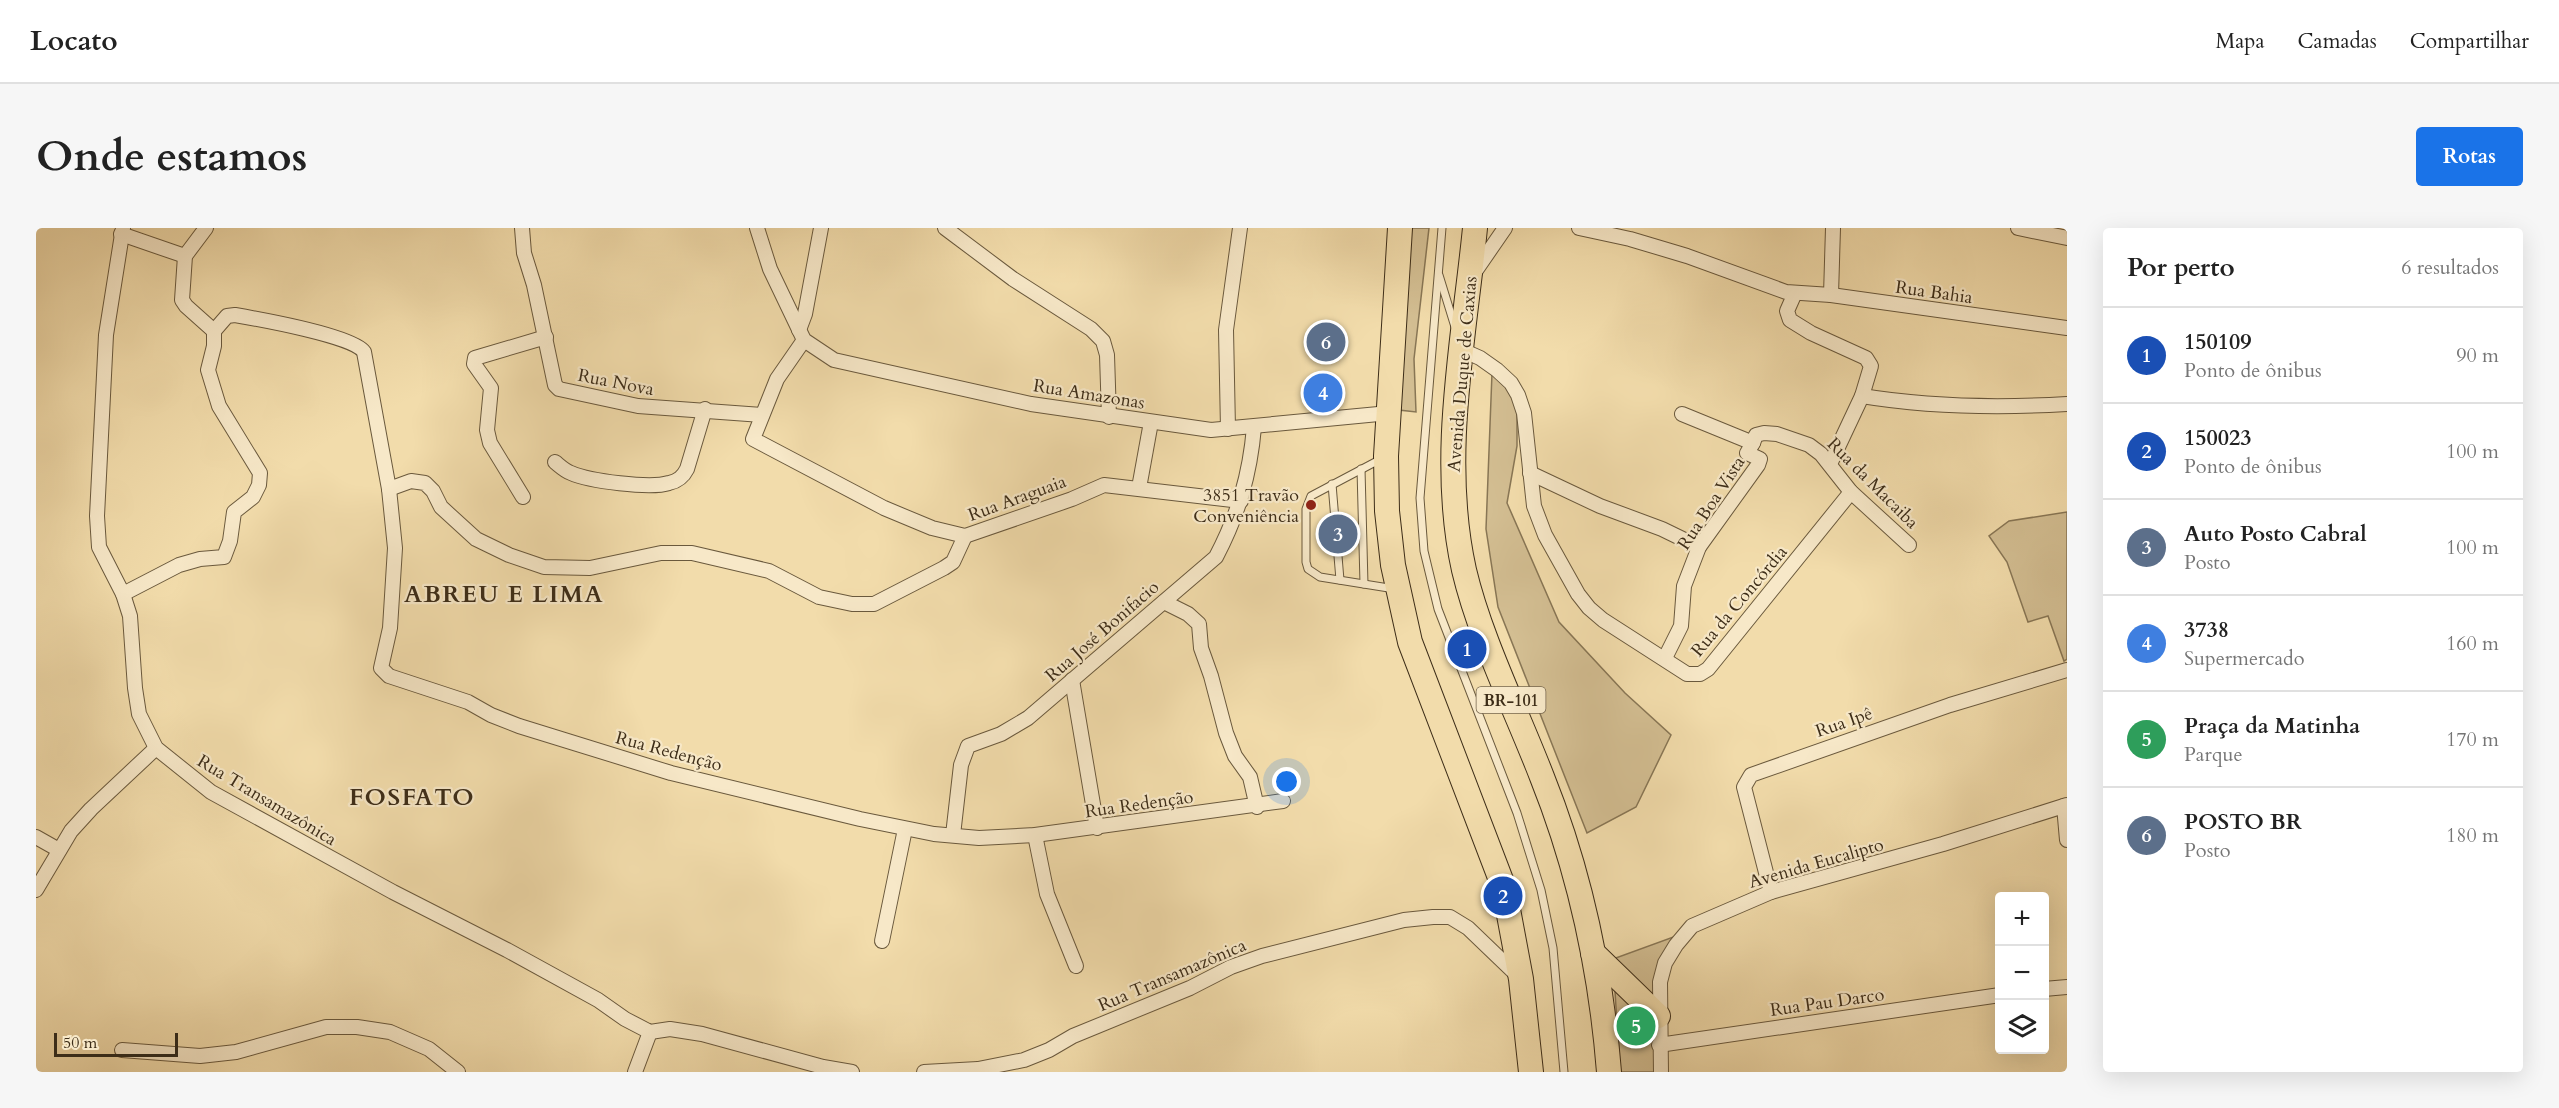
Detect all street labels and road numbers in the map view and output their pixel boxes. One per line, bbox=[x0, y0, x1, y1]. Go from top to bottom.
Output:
street label: Avenida Duque de Caxias bbox=[1441, 275, 1484, 473]
street label: Rua Bahia bbox=[1894, 275, 1974, 310]
street label: Rua Nova bbox=[576, 363, 656, 402]
street label: Rua Amazonas bbox=[1031, 373, 1146, 416]
street label: Rua da Macaiba bbox=[1821, 432, 1924, 535]
street label: Rua Boa Vista bbox=[1672, 451, 1751, 555]
street label: Rua Araguaia bbox=[965, 469, 1070, 528]
street label: Rua da Concórdia bbox=[1686, 540, 1793, 662]
street label: Rua José Bonifacio bbox=[1040, 575, 1165, 688]
road number: BR-101 bbox=[1476, 687, 1546, 713]
street label: Rua Ipê bbox=[1812, 701, 1876, 744]
street label: Rua Redenção bbox=[613, 725, 725, 778]
street label: Rua Transamazônica bbox=[192, 749, 341, 852]
street label: Rua Redenção bbox=[1083, 784, 1195, 824]
street label: Avenida Eucalipto bbox=[1746, 832, 1887, 895]
street label: Rua Transamazônica bbox=[1094, 933, 1250, 1018]
street label: Rua Pau Darco bbox=[1768, 982, 1886, 1023]

